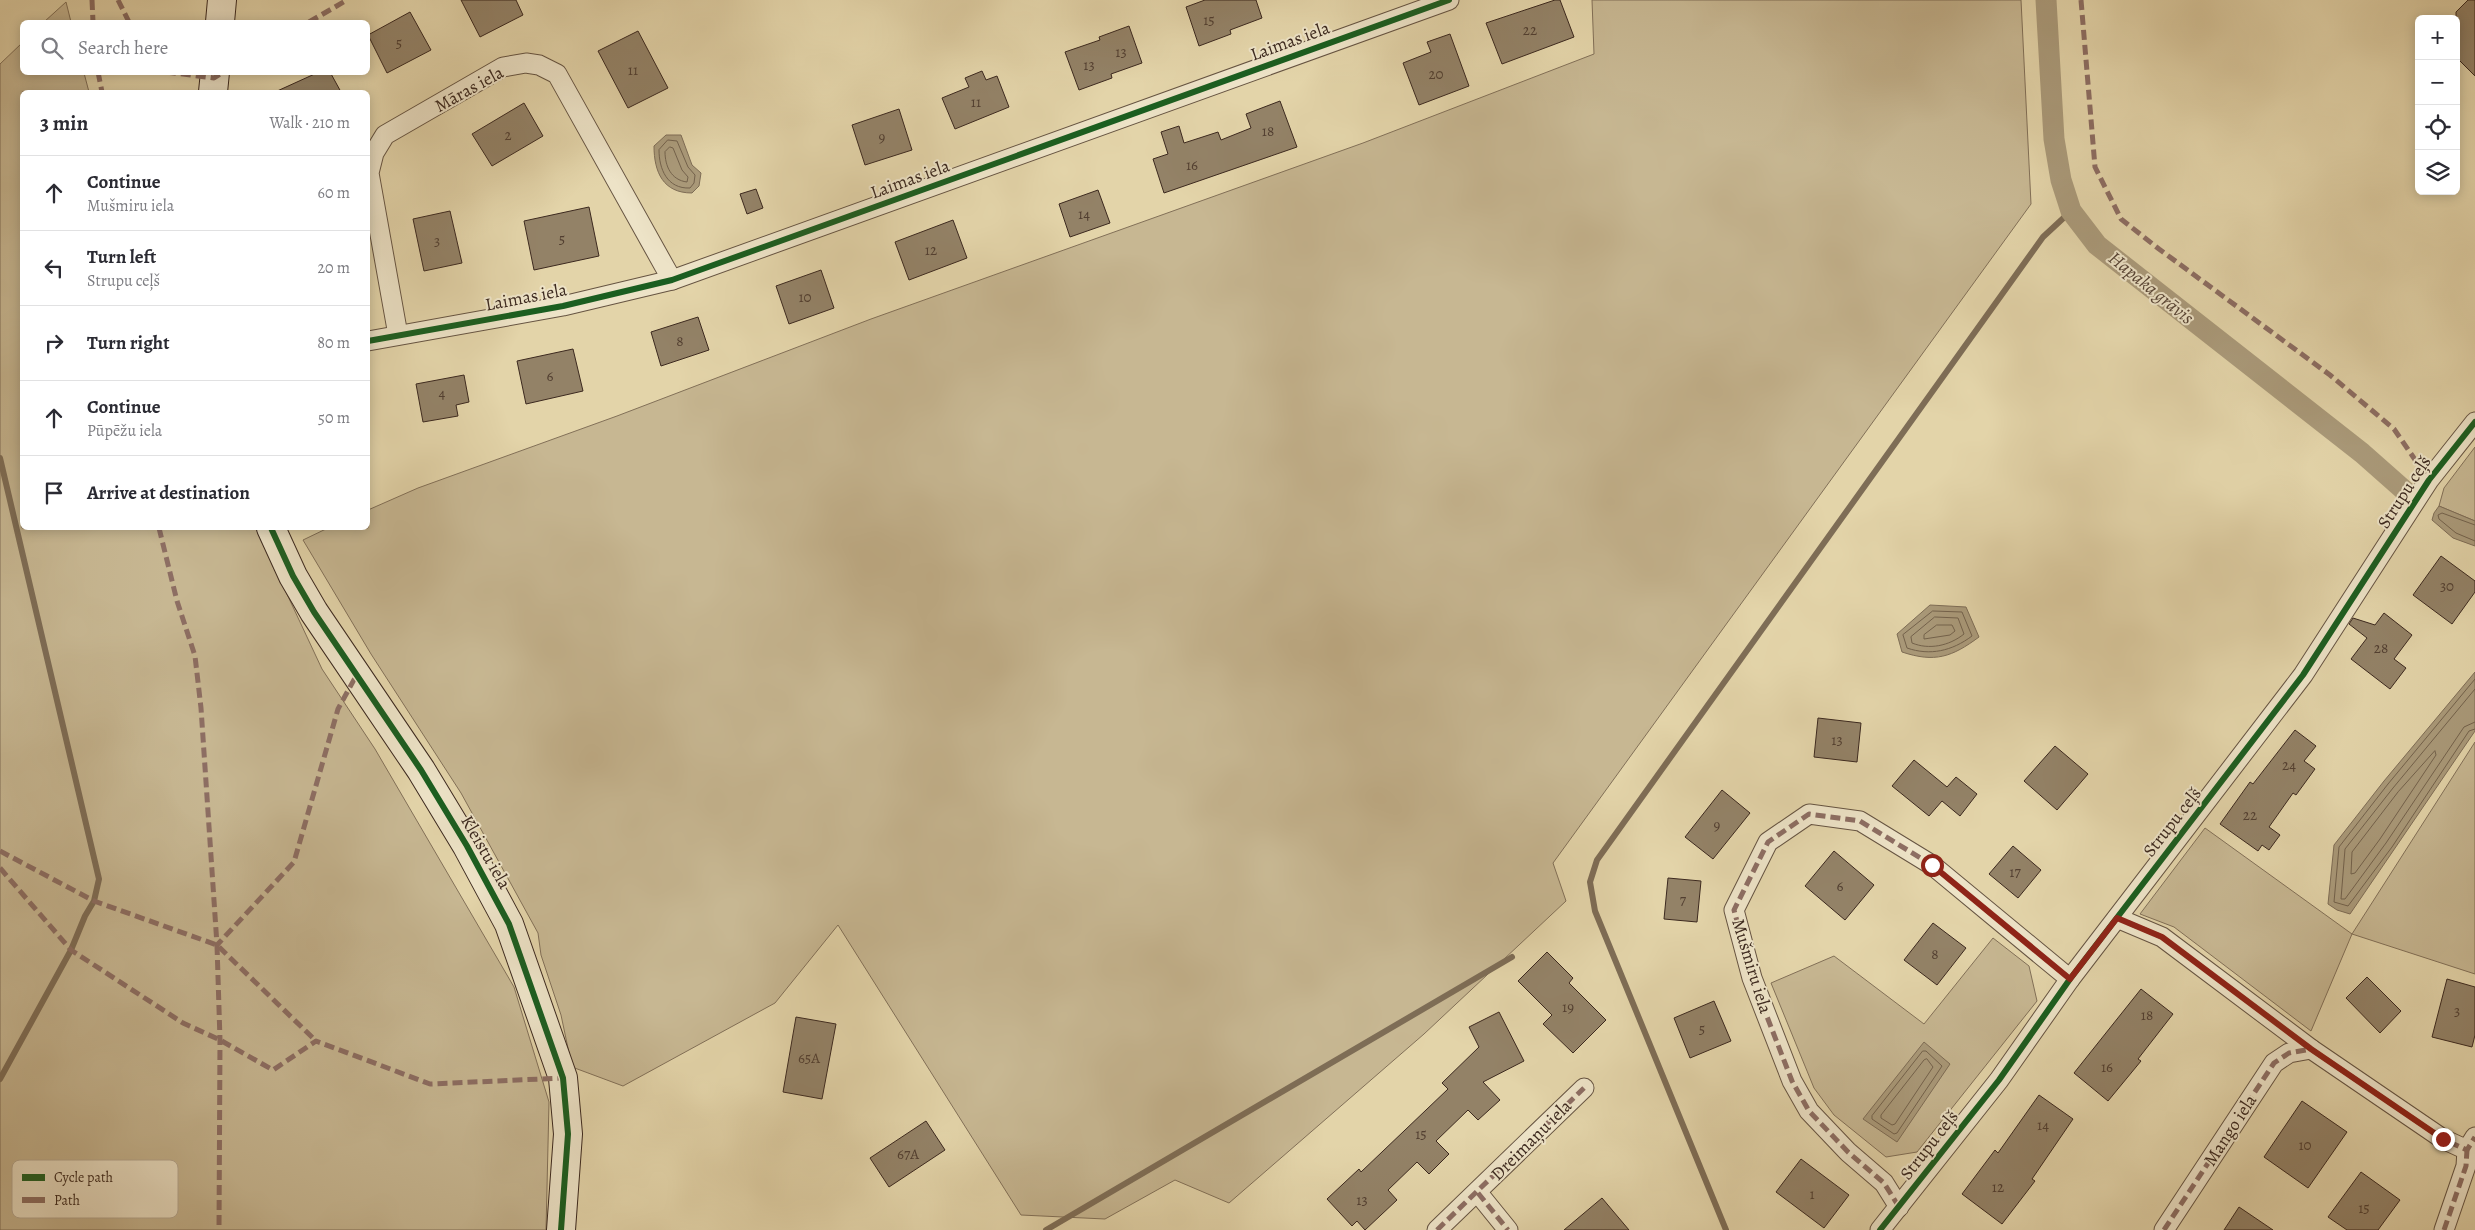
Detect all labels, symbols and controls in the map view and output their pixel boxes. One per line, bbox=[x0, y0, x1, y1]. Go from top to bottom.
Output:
house number: 15 bbox=[1203, 10, 1215, 30]
street label: Laimas iela bbox=[1247, 15, 1334, 66]
map controls bbox=[2415, 15, 2460, 195]
button: + bbox=[2415, 15, 2460, 60]
search box bbox=[20, 20, 370, 75]
house number: 22 bbox=[1523, 20, 1537, 40]
house number: 5 bbox=[396, 33, 402, 53]
icon: search bbox=[38, 34, 66, 62]
text: Search here bbox=[78, 35, 168, 61]
house number: 13 bbox=[1115, 42, 1127, 62]
house number: 13 bbox=[1083, 55, 1095, 75]
street label: Māras iela bbox=[430, 60, 508, 118]
house number: 11 bbox=[628, 60, 638, 80]
button: − bbox=[2415, 60, 2460, 105]
house number: 20 bbox=[1428, 64, 1444, 84]
house number: 11 bbox=[971, 92, 981, 112]
button: locate bbox=[2415, 105, 2460, 150]
text: 3 min bbox=[40, 109, 88, 137]
text: Walk · 210 m bbox=[269, 112, 350, 134]
house number: 18 bbox=[1262, 121, 1274, 141]
house number: 2 bbox=[504, 125, 512, 145]
house number: 9 bbox=[879, 127, 886, 147]
button: layers bbox=[2415, 150, 2460, 195]
street label: Laimas iela bbox=[867, 153, 954, 204]
house number: 16 bbox=[1186, 155, 1198, 175]
text: Continue bbox=[87, 169, 161, 195]
icon: ahead bbox=[40, 179, 68, 207]
text: 60 m bbox=[318, 182, 350, 204]
text: Mušmiru iela bbox=[87, 195, 174, 217]
house number: 14 bbox=[1078, 204, 1090, 224]
house number: 5 bbox=[559, 229, 565, 249]
house number: 3 bbox=[434, 231, 440, 251]
house number: 12 bbox=[925, 240, 937, 260]
text: Turn left bbox=[87, 244, 156, 270]
water label: Hapaka grāvis bbox=[2103, 246, 2200, 331]
icon: left bbox=[40, 254, 68, 282]
text: 20 m bbox=[317, 257, 350, 279]
text: Strupu ceļš bbox=[87, 270, 160, 292]
street label: Laimas iela bbox=[483, 277, 569, 317]
house number: 10 bbox=[798, 287, 812, 307]
icon: right bbox=[40, 329, 68, 357]
text: Turn right bbox=[87, 330, 169, 356]
house number: 8 bbox=[676, 331, 684, 351]
text: 80 m bbox=[317, 332, 350, 354]
house number: 6 bbox=[547, 366, 554, 386]
house number: 4 bbox=[439, 383, 446, 403]
text: Continue bbox=[87, 394, 161, 420]
icon: ahead bbox=[40, 404, 68, 432]
text: 50 m bbox=[318, 407, 350, 429]
text: Pūpēžu iela bbox=[87, 420, 162, 442]
street label: Strupu ceļš bbox=[2372, 451, 2436, 533]
icon: arrive bbox=[40, 479, 68, 507]
text: Arrive at destination bbox=[87, 480, 250, 506]
house number: 30 bbox=[2440, 576, 2454, 596]
house number: 28 bbox=[2374, 638, 2388, 658]
house number: 13 bbox=[1831, 730, 1843, 750]
house number: 24 bbox=[2282, 755, 2296, 775]
street label: Strupu ceļš bbox=[2137, 782, 2207, 862]
house number: 22 bbox=[2243, 805, 2257, 825]
street label: Kleistu iela bbox=[455, 811, 517, 894]
house number: 9 bbox=[1714, 815, 1721, 835]
route start bbox=[1921, 854, 1944, 877]
house number: 17 bbox=[2009, 862, 2021, 882]
house number: 6 bbox=[1837, 876, 1844, 896]
house number: 7 bbox=[1680, 890, 1687, 910]
street label: Mušmiru iela bbox=[1726, 916, 1778, 1017]
house number: 8 bbox=[1931, 944, 1939, 964]
house number: 19 bbox=[1562, 997, 1574, 1017]
house number: 3 bbox=[2454, 1001, 2460, 1021]
house number: 18 bbox=[2141, 1005, 2153, 1025]
house number: 5 bbox=[1699, 1019, 1705, 1039]
house number: 65A bbox=[798, 1048, 820, 1068]
house number: 16 bbox=[2101, 1057, 2113, 1077]
street label: Mango iela bbox=[2198, 1089, 2262, 1170]
street label: Dreimaņu iela bbox=[1485, 1094, 1577, 1186]
street label: Strupu ceļš bbox=[1894, 1105, 1964, 1185]
house number: 14 bbox=[2037, 1115, 2049, 1135]
house number: 15 bbox=[1415, 1124, 1427, 1144]
route end bbox=[2432, 1128, 2455, 1151]
house number: 10 bbox=[2298, 1135, 2312, 1155]
house number: 67A bbox=[897, 1144, 919, 1164]
legend bbox=[12, 1160, 178, 1218]
text: Cycle path bbox=[54, 1168, 114, 1187]
house number: 12 bbox=[1992, 1177, 2004, 1197]
house number: 1 bbox=[1809, 1184, 1815, 1204]
house number: 13 bbox=[1356, 1190, 1368, 1210]
text: Path bbox=[54, 1191, 81, 1210]
house number: 15 bbox=[2358, 1198, 2370, 1218]

